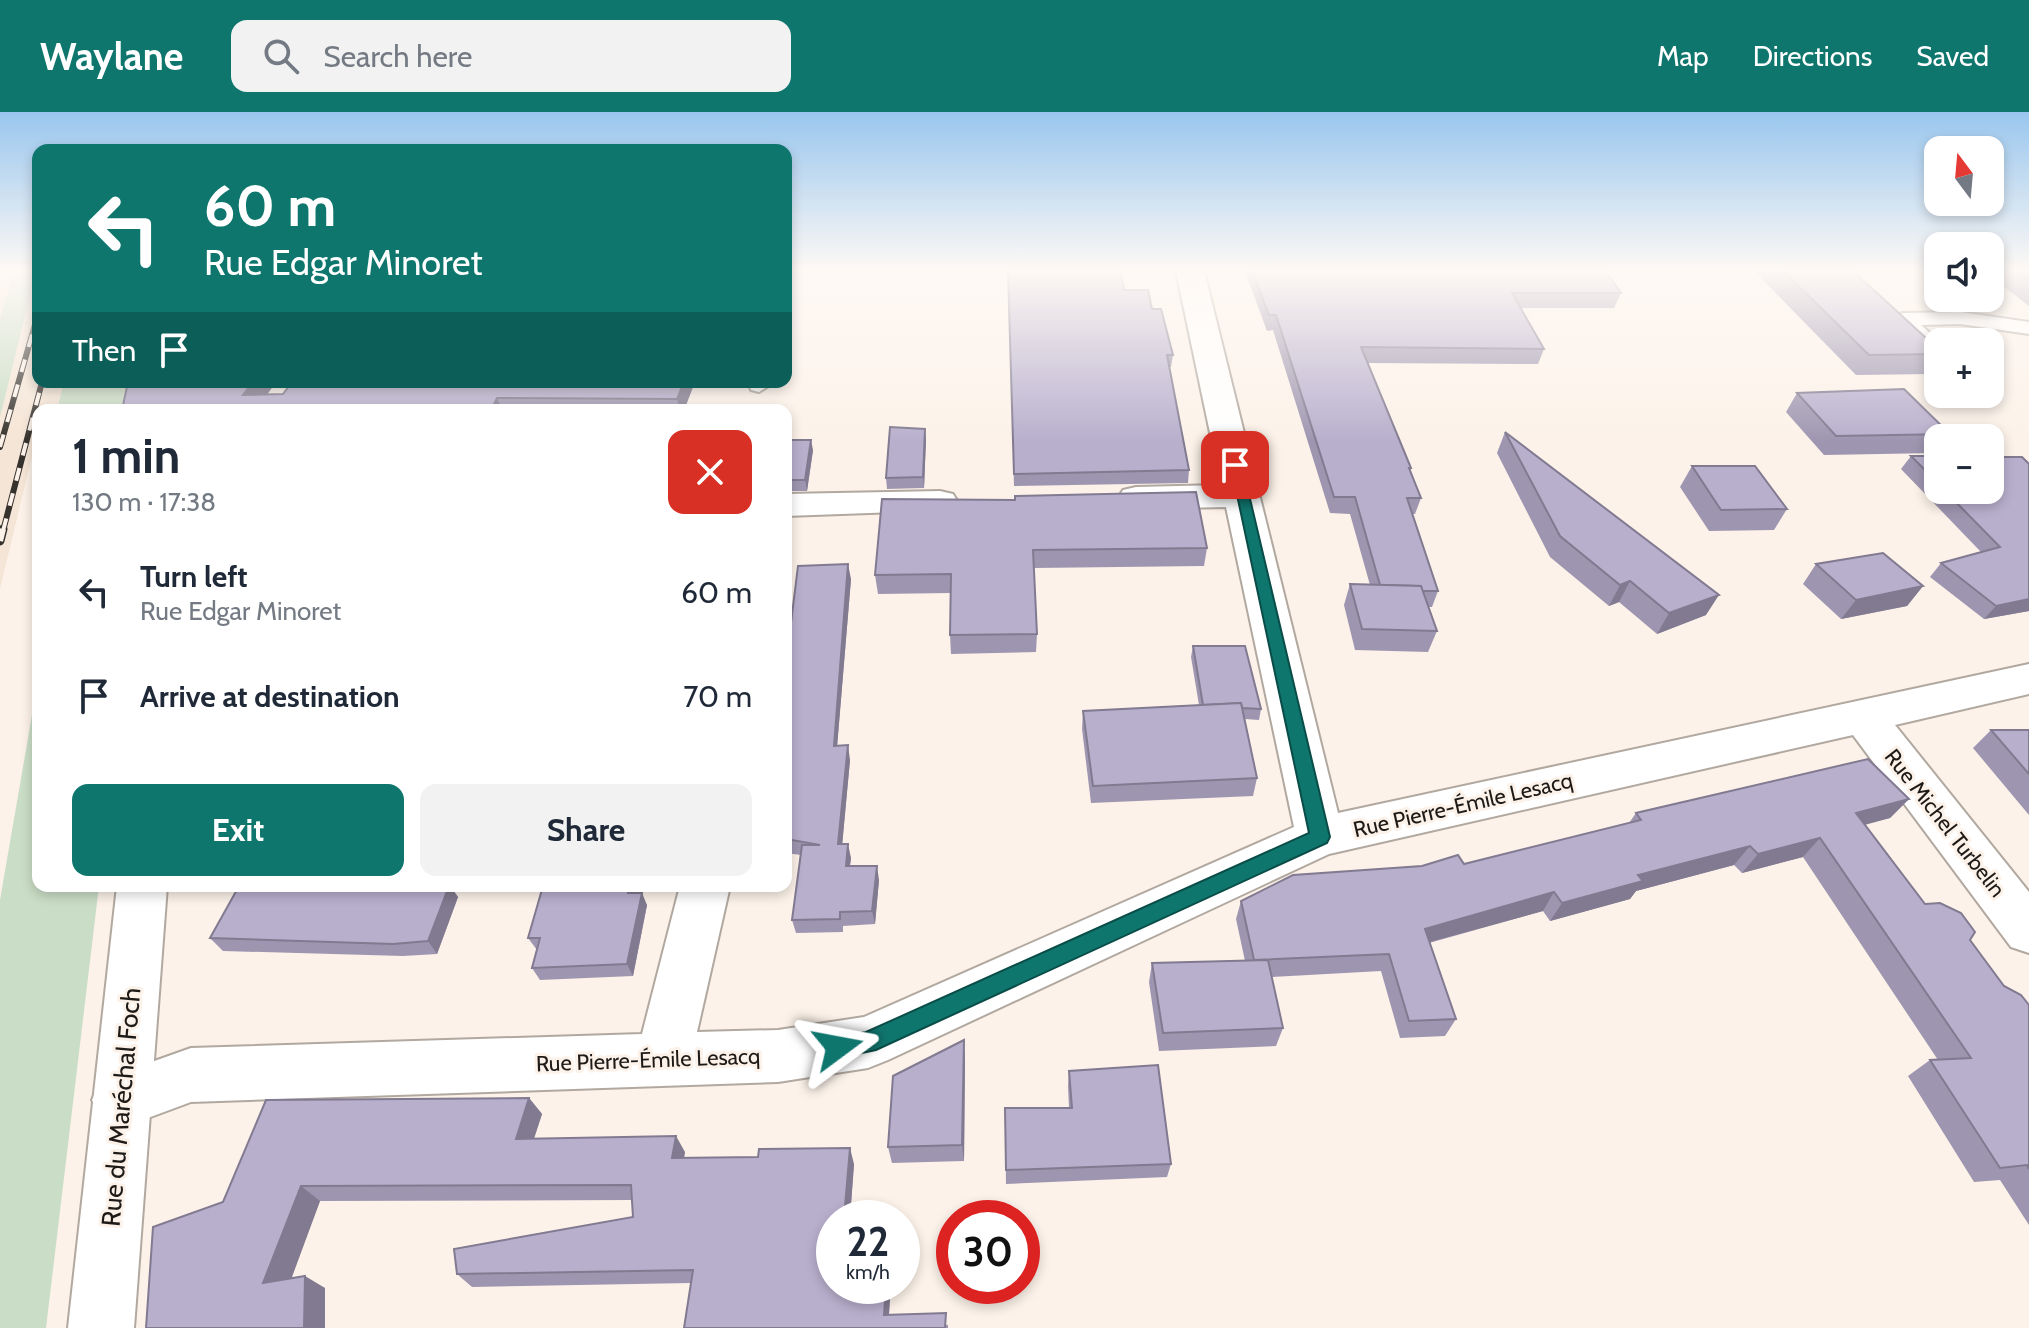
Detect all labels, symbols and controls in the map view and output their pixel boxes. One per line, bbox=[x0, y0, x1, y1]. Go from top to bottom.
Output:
search box bbox=[231, 20, 791, 92]
text: Waylane bbox=[40, 33, 183, 80]
icon: search bbox=[259, 34, 303, 78]
text: Search here bbox=[323, 38, 472, 75]
text: Map bbox=[1657, 39, 1709, 73]
text: Directions bbox=[1753, 39, 1872, 73]
text: Saved bbox=[1916, 39, 1989, 73]
north arrow bbox=[1924, 136, 2004, 216]
map controls bbox=[1924, 136, 2004, 504]
text: 60 m bbox=[204, 172, 336, 240]
icon: left bbox=[72, 176, 176, 280]
button: sound bbox=[1924, 232, 2004, 312]
text: Rue Edgar Minoret bbox=[204, 240, 483, 284]
icon: arrive bbox=[152, 328, 196, 372]
button: + bbox=[1924, 328, 2004, 408]
text: Then bbox=[72, 332, 136, 369]
button: − bbox=[1924, 424, 2004, 504]
text: 1 min bbox=[72, 427, 180, 485]
button: close bbox=[668, 430, 752, 514]
pin bbox=[1201, 431, 1269, 499]
icon: arrive bbox=[1213, 443, 1257, 487]
text: 130 m · 17:38 bbox=[72, 486, 216, 518]
text: Turn left bbox=[140, 558, 248, 595]
icon: left bbox=[72, 570, 116, 614]
text: 60 m bbox=[681, 574, 752, 611]
text: Rue Edgar Minoret bbox=[140, 595, 341, 627]
icon: arrive bbox=[72, 674, 116, 718]
text: Arrive at destination bbox=[140, 678, 400, 715]
text: 70 m bbox=[683, 678, 752, 715]
street label: Rue Michel Turbelin bbox=[1879, 744, 2011, 902]
street label: Rue Pierre-Émile Lesacq bbox=[1351, 767, 1575, 843]
button: Exit bbox=[72, 784, 404, 876]
button: Share bbox=[420, 784, 752, 876]
street label: Rue du Maréchal Foch bbox=[95, 986, 147, 1228]
position arrow bbox=[796, 1005, 880, 1089]
street label: Rue Pierre-Émile Lesacq bbox=[535, 1043, 761, 1077]
speed limit sign: 30 bbox=[936, 1200, 1040, 1304]
text: 22 bbox=[847, 1217, 889, 1266]
text: km/h bbox=[846, 1260, 890, 1284]

